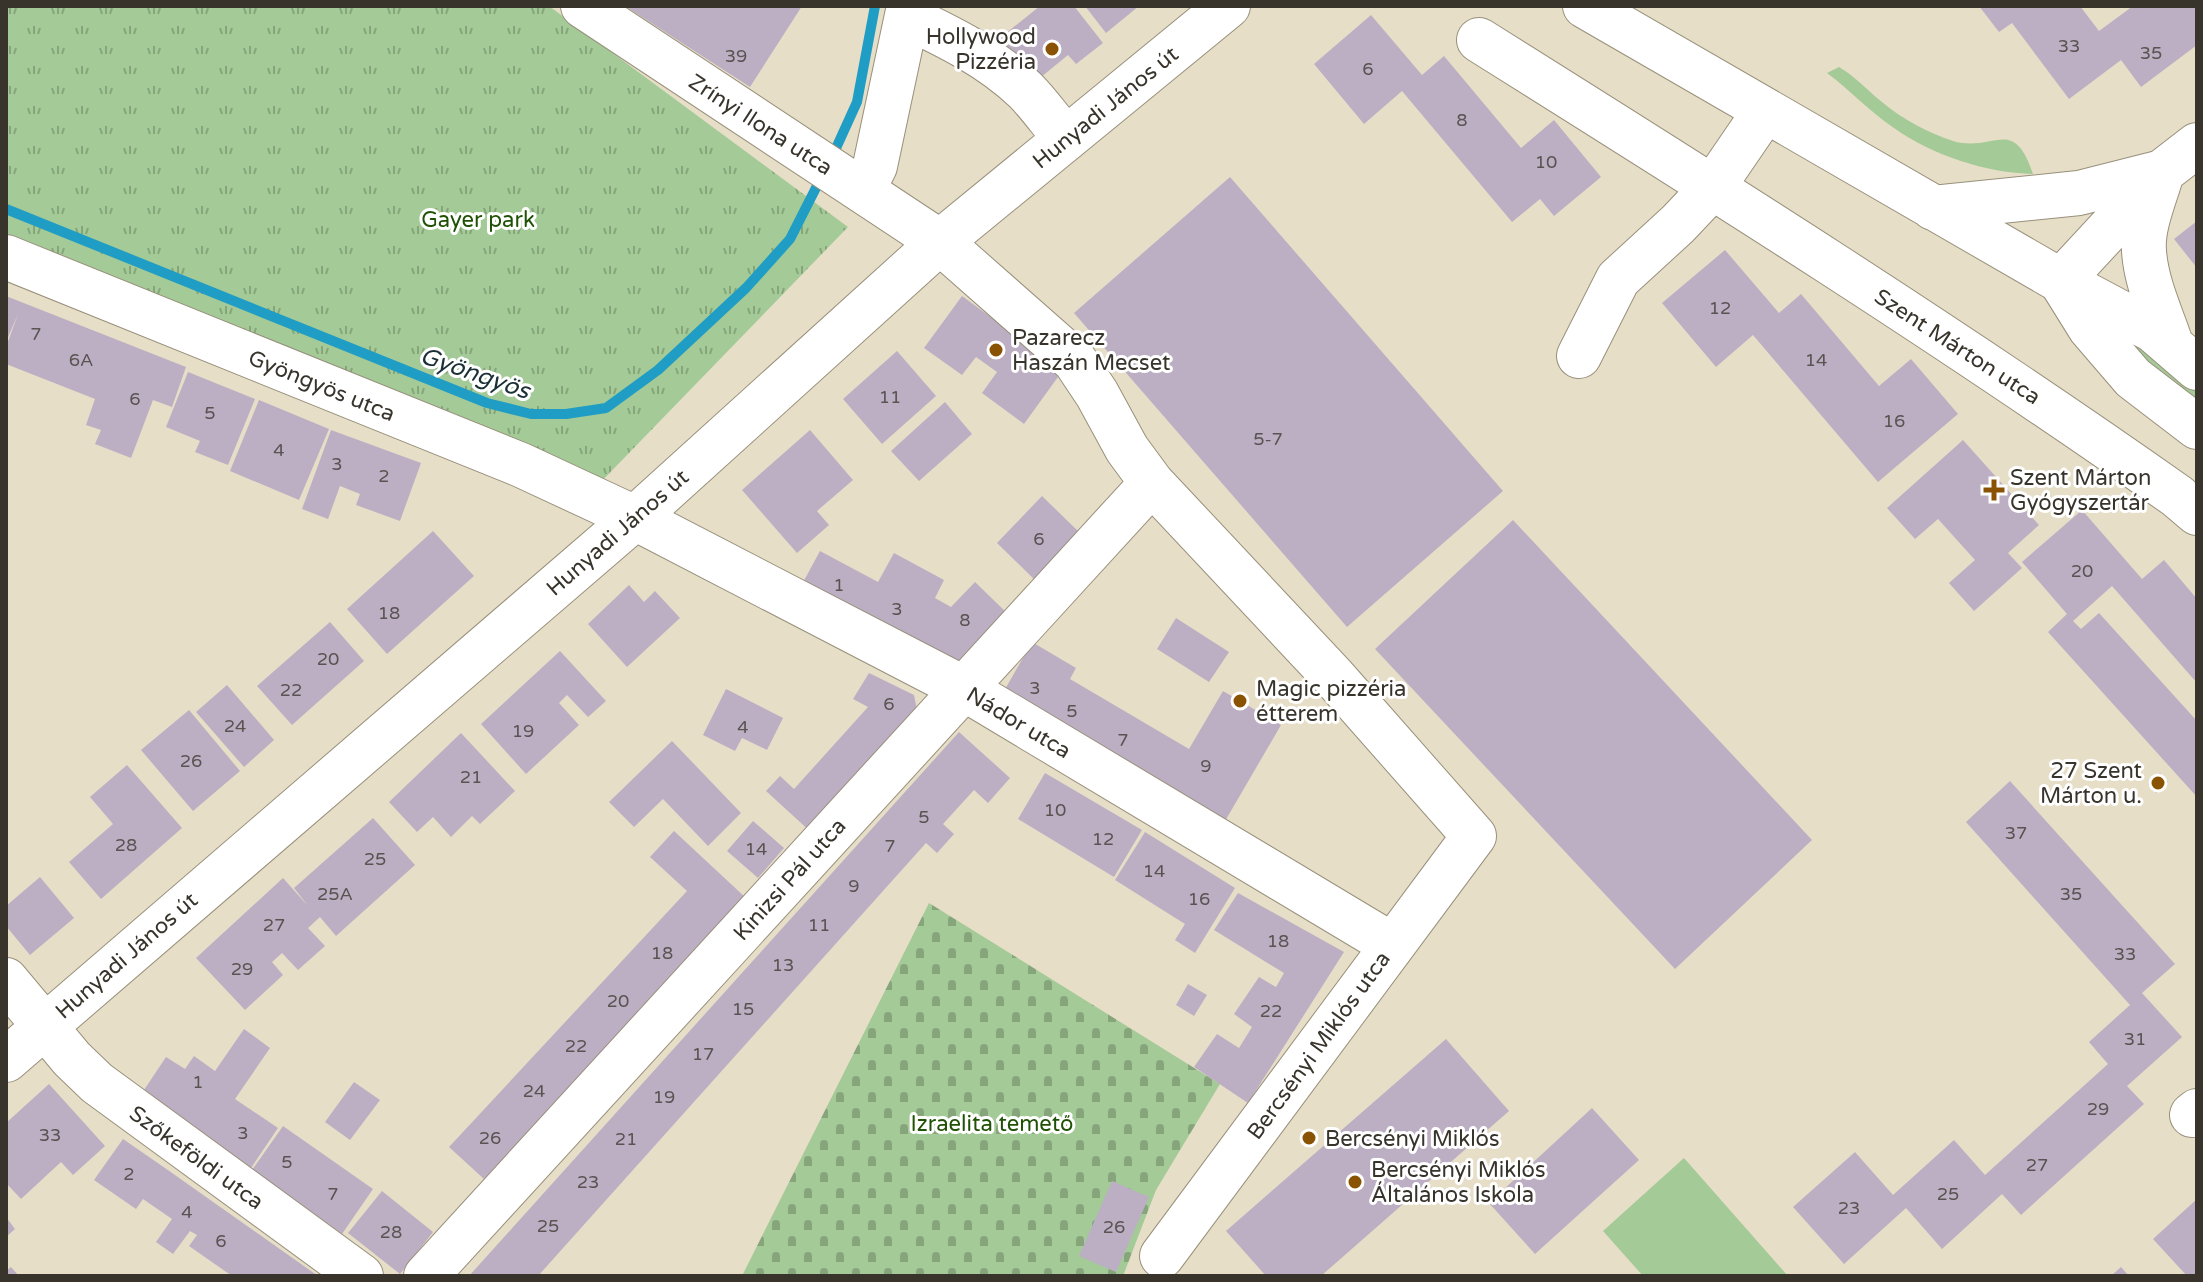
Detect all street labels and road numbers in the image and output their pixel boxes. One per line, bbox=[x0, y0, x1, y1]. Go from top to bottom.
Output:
street label: Hunyadi János út bbox=[1028, 41, 1184, 174]
street label: Zrínyi Ilona utca bbox=[684, 69, 837, 181]
street label: Szent Márton utca bbox=[1870, 283, 2045, 410]
street label: Gyöngyös utca bbox=[244, 345, 399, 427]
street label: Hunyadi János út bbox=[541, 464, 694, 601]
street label: Nádor utca bbox=[962, 682, 1075, 764]
street label: Kinizsi Pál utca bbox=[728, 813, 851, 946]
street label: Hunyadi János út bbox=[50, 887, 203, 1024]
street label: Bercsényi Miklós utca bbox=[1242, 947, 1396, 1145]
street label: Szőkeföldi utca bbox=[124, 1100, 269, 1215]

